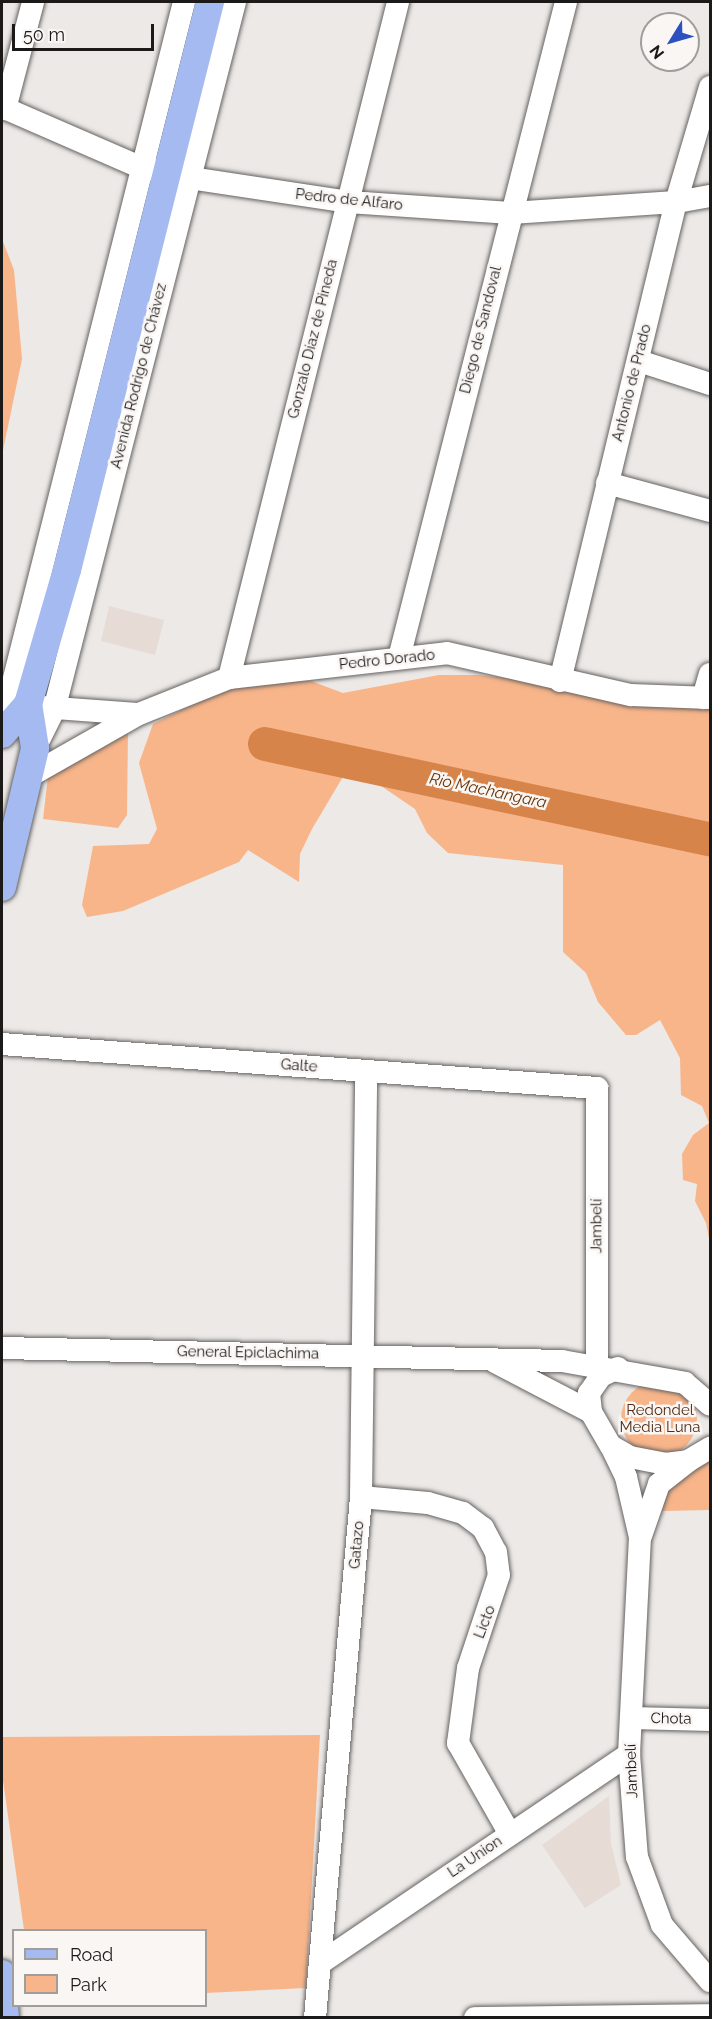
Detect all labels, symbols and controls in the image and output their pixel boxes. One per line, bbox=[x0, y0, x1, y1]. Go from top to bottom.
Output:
scale bar bbox=[15, 12, 158, 50]
north arrow bbox=[640, 12, 700, 72]
text: 50 m bbox=[23, 24, 65, 45]
text: N bbox=[646, 41, 668, 63]
street label: Pedro de Alfaro bbox=[294, 185, 404, 215]
street label: Gonzalo Díaz de Pineda bbox=[284, 257, 342, 421]
street label: Diego de Sandoval bbox=[456, 264, 506, 396]
street label: Avenida Rodrigo de Chávez bbox=[107, 281, 171, 471]
street label: Antonio de Prado bbox=[609, 322, 655, 444]
street label: Pedro Dorado bbox=[338, 646, 436, 674]
water label: Rio Machangara bbox=[428, 769, 548, 813]
street label: Galte bbox=[280, 1056, 318, 1076]
street label: Jambelí bbox=[588, 1199, 606, 1253]
street label: General Epiclachima bbox=[177, 1343, 319, 1363]
park label: Redondel Media Luna bbox=[620, 1401, 700, 1436]
street label: Gatazo bbox=[346, 1520, 368, 1570]
street label: Licto bbox=[470, 1603, 500, 1641]
street label: Chota bbox=[650, 1710, 692, 1728]
street label: Jambelí bbox=[622, 1743, 642, 1799]
street label: La Union bbox=[444, 1832, 506, 1882]
legend bbox=[12, 1929, 207, 2007]
text: Road bbox=[70, 1944, 113, 1965]
text: Park bbox=[70, 1974, 107, 1995]

